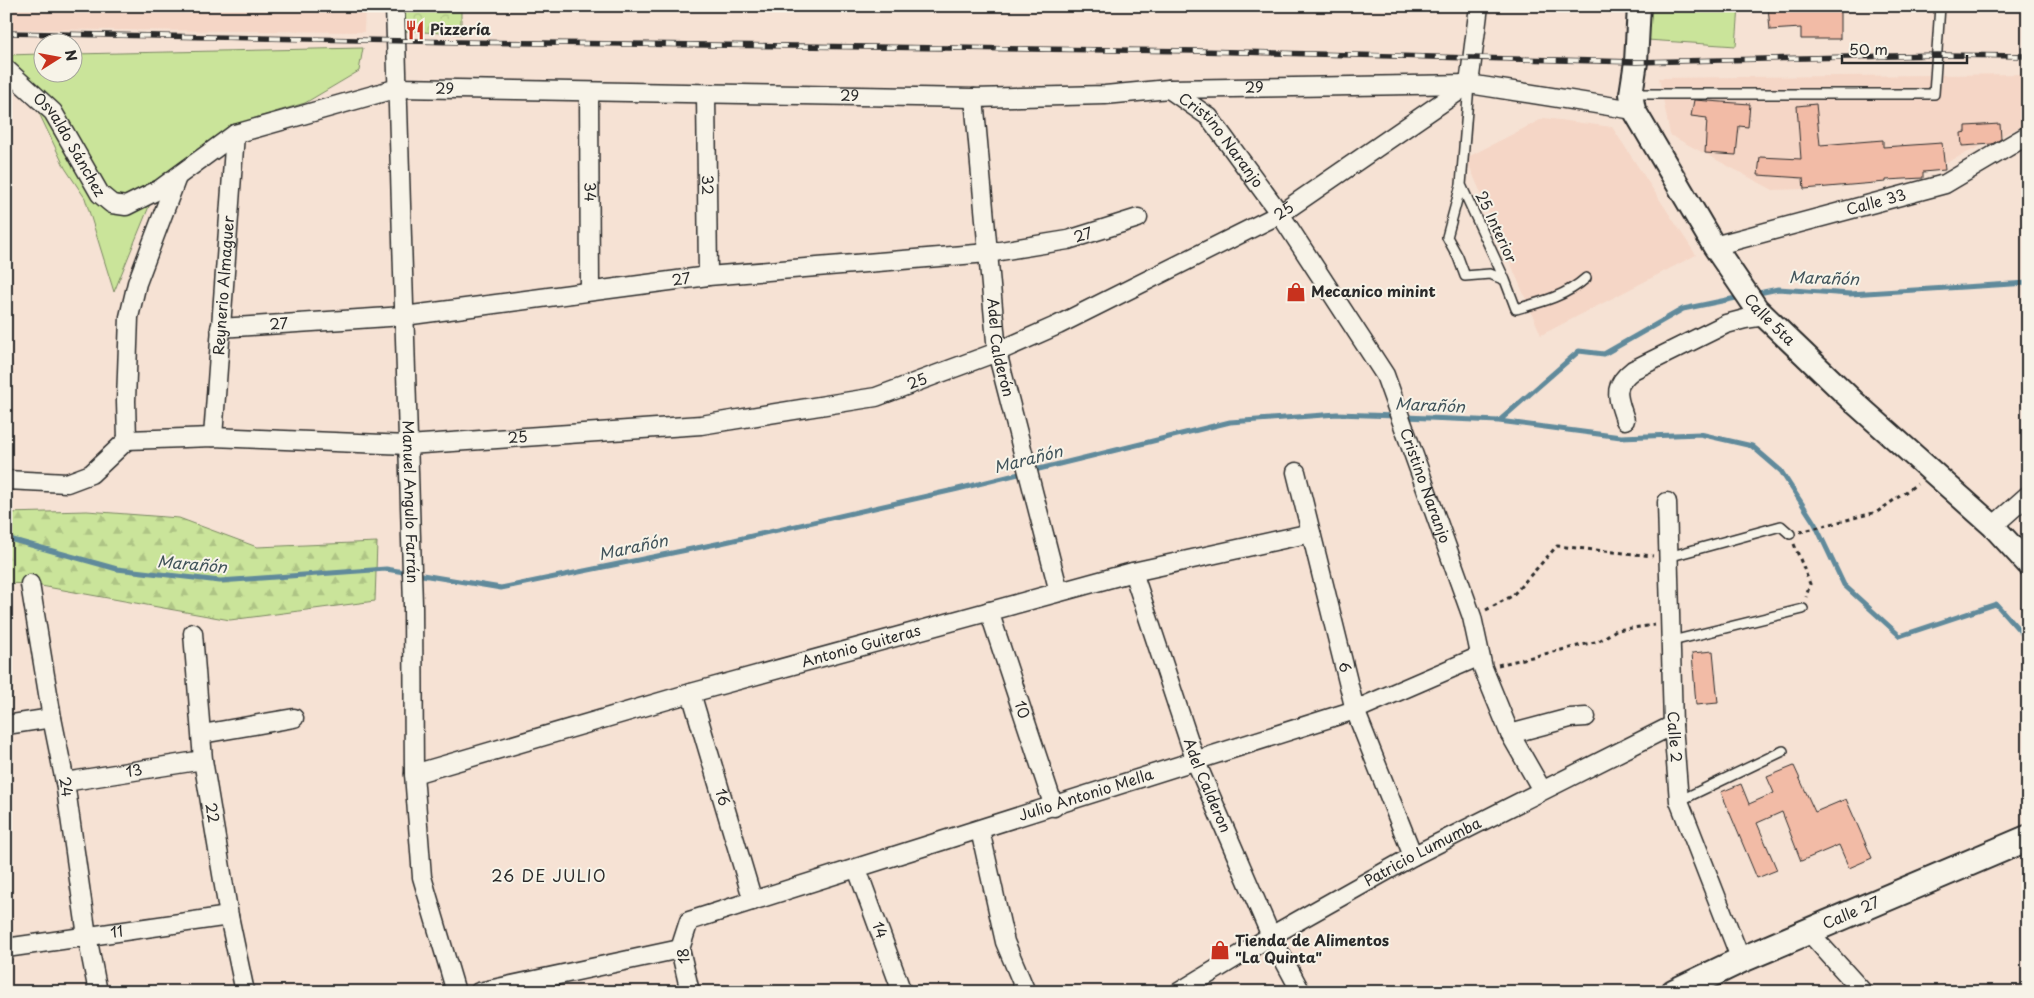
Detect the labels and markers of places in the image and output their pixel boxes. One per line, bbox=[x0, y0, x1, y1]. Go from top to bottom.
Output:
place label: Pizzería bbox=[430, 17, 491, 40]
restaurant icon: Pizzería bbox=[404, 19, 426, 41]
place label: Mecanico minint bbox=[1311, 279, 1436, 302]
shop icon: Mecanico minint bbox=[1285, 281, 1307, 303]
place label: Tienda de Alimentos "La Quinta" bbox=[1235, 928, 1389, 968]
shop icon: Tienda de Alimentos "La Quinta" bbox=[1209, 939, 1231, 961]

